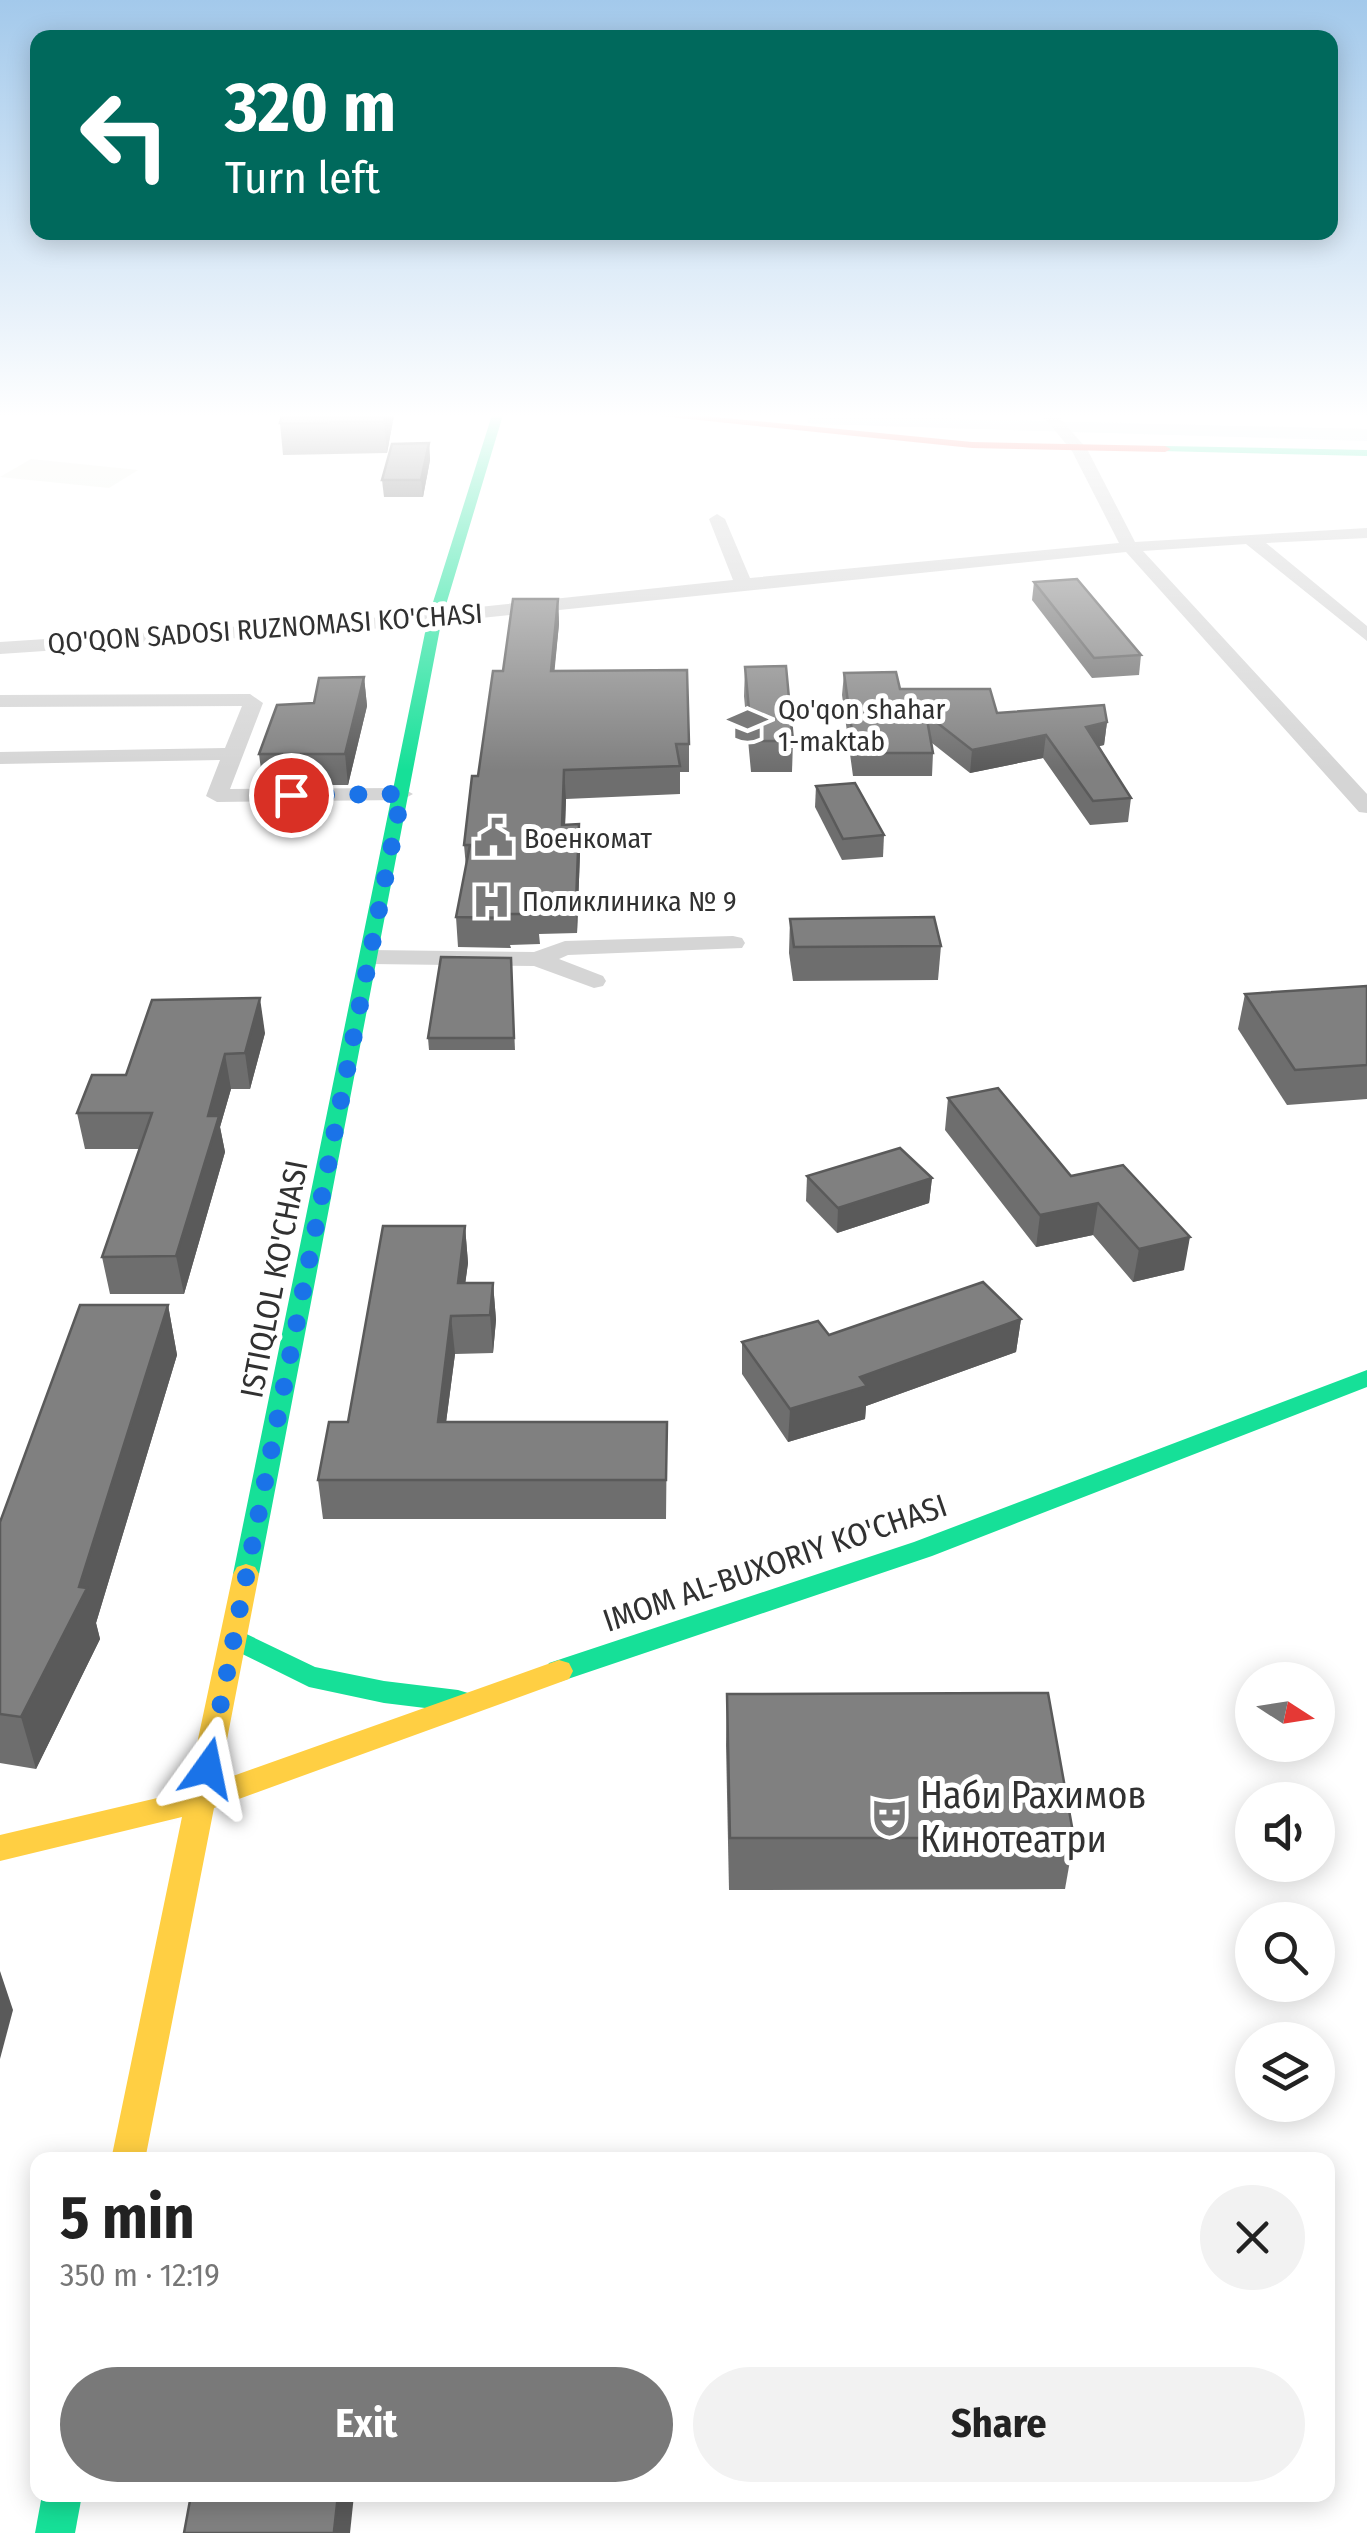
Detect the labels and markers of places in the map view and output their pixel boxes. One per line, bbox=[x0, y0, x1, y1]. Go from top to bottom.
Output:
place label: Qo'qon shahar 1-maktab bbox=[778, 693, 945, 758]
school or university icon: Qo'qon shahar 1-maktab bbox=[727, 704, 769, 746]
pin bbox=[249, 753, 334, 838]
public building icon: Военкомат bbox=[473, 817, 515, 859]
place label: Военкомат bbox=[524, 822, 653, 855]
hospital icon: Поликлиника № 9 bbox=[471, 880, 513, 922]
place label: Поликлиника № 9 bbox=[522, 885, 737, 918]
place label: Наби Рахимов Кинотеатри bbox=[920, 1772, 1146, 1862]
theatre icon: Наби Рахимов Кинотеатри bbox=[869, 1796, 911, 1838]

